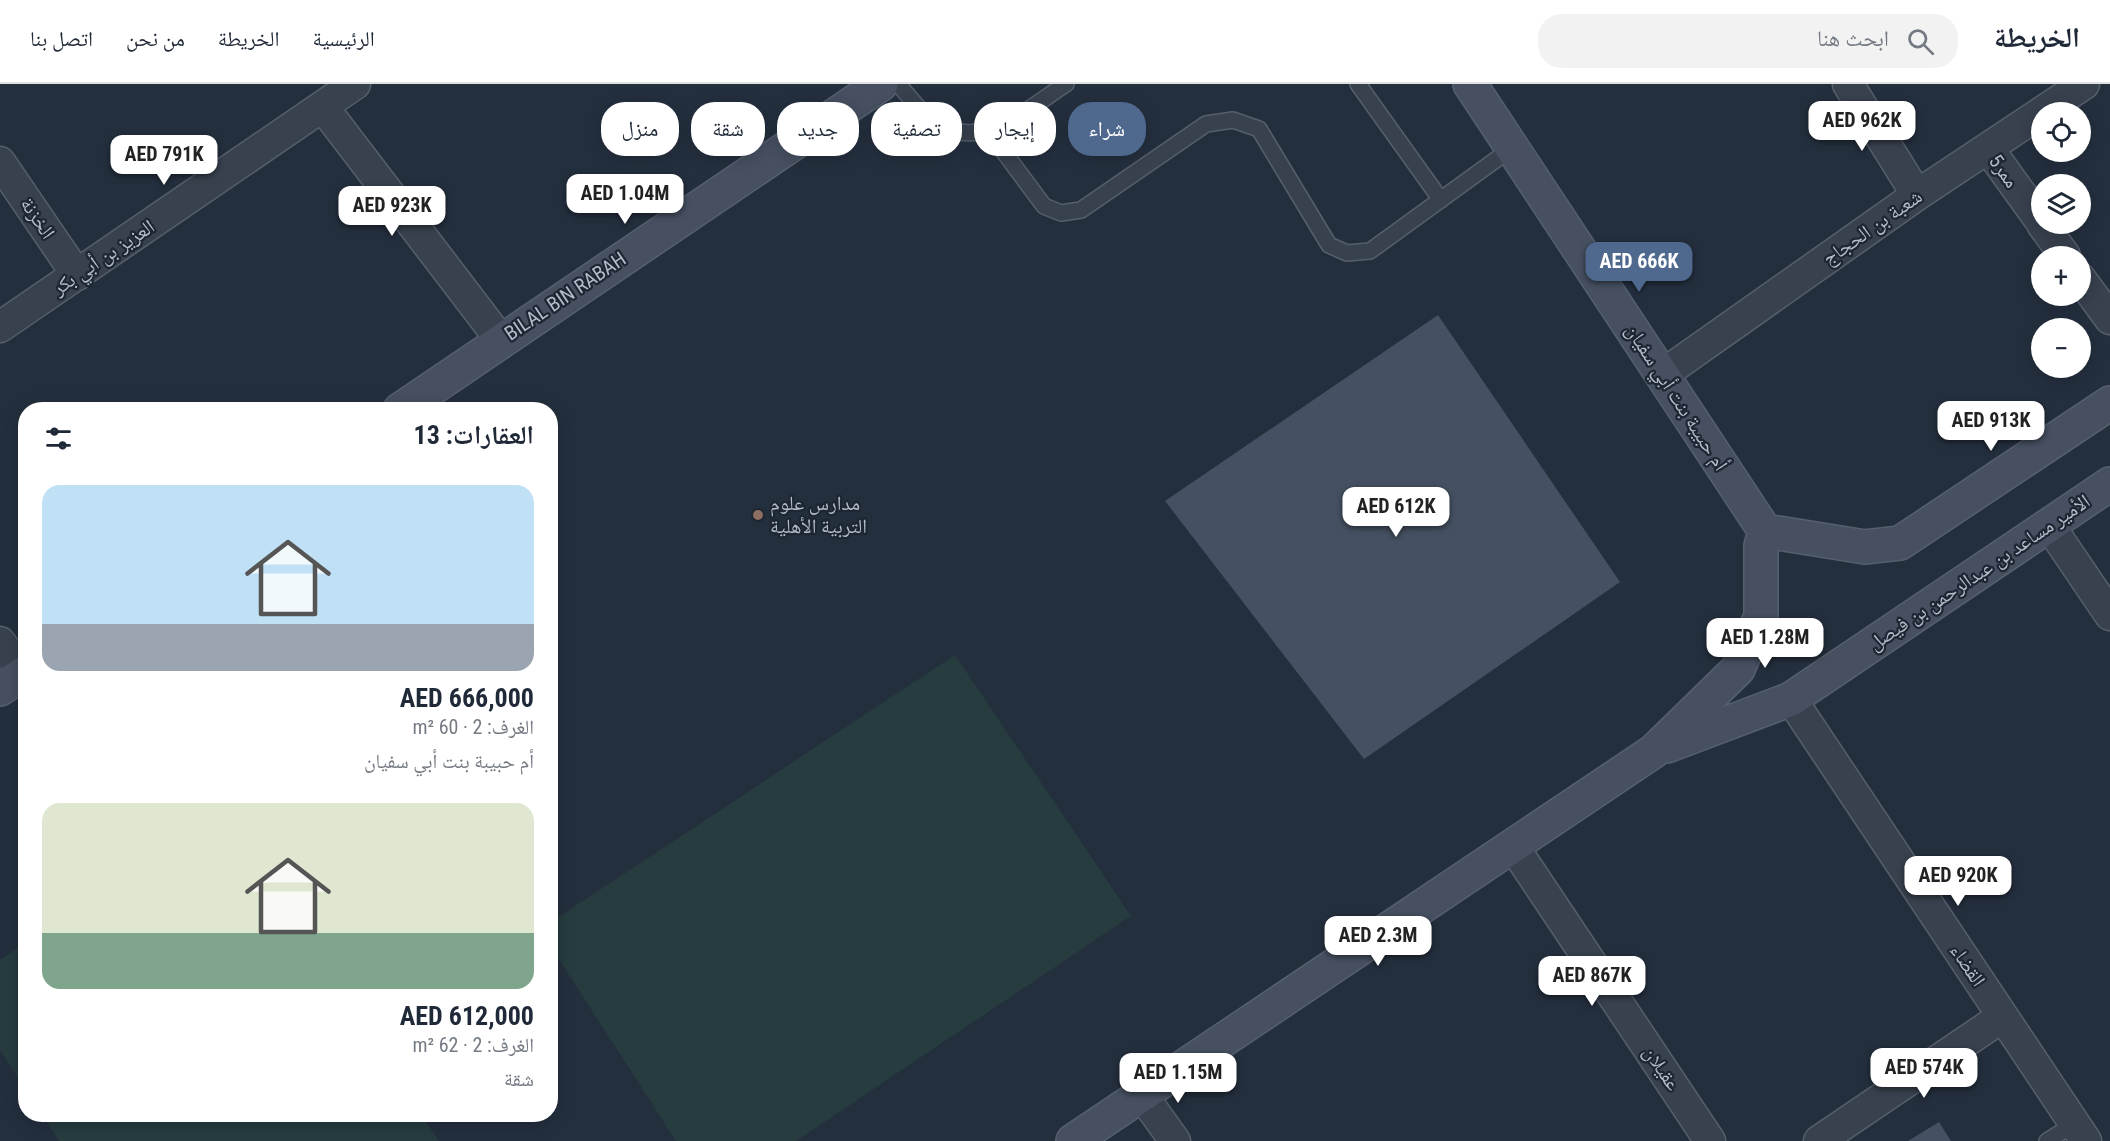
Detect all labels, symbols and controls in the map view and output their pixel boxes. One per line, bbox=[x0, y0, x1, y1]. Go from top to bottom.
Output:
search box bbox=[1538, 14, 1958, 68]
text: الخريطة bbox=[1994, 21, 2080, 54]
icon: search bbox=[1904, 25, 1937, 58]
text: ابحث هنا bbox=[1817, 26, 1889, 51]
text: اتصل بنا bbox=[30, 27, 93, 51]
text: من نحن bbox=[126, 27, 185, 51]
text: الخريطة bbox=[218, 27, 280, 51]
text: الرئيسية bbox=[313, 27, 375, 51]
pin: AED 962K bbox=[1800, 101, 1924, 152]
chip: منزل bbox=[601, 102, 679, 156]
chip: شقة bbox=[691, 102, 765, 156]
chip: جديد bbox=[777, 102, 859, 156]
chip: تصفية bbox=[871, 102, 962, 156]
chip: إيجار bbox=[974, 102, 1056, 156]
chip: شراء bbox=[1068, 102, 1146, 156]
map controls bbox=[2031, 102, 2091, 378]
button: locate bbox=[2031, 102, 2091, 162]
text: AED 962K bbox=[1822, 108, 1902, 132]
pin: AED 791K bbox=[102, 135, 226, 186]
text: AED 791K bbox=[124, 142, 204, 166]
street label: ممر5 bbox=[1984, 150, 2024, 192]
pin: AED 1.04M bbox=[556, 174, 694, 225]
button: layers bbox=[2031, 174, 2091, 234]
text: AED 1.04M bbox=[581, 181, 669, 205]
street label: شعبة بن الحجاج bbox=[1818, 184, 1927, 271]
pin: AED 923K bbox=[330, 186, 454, 237]
street label: الخزنة bbox=[15, 193, 61, 243]
text: AED 923K bbox=[352, 193, 432, 217]
street label: العزيز بن أبي بكر bbox=[47, 214, 161, 304]
pin: AED 666K bbox=[1577, 242, 1701, 293]
button: + bbox=[2031, 246, 2091, 306]
street label: BILAL BIN RABAH bbox=[500, 247, 630, 345]
text: AED 666K bbox=[1599, 249, 1679, 273]
button: − bbox=[2031, 318, 2091, 378]
street label: أم حبيبة بنت أبي سفيان bbox=[1617, 319, 1733, 477]
pin: AED 913K bbox=[1929, 401, 2053, 452]
text: AED 913K bbox=[1951, 408, 2031, 432]
text: العقارات: 13 bbox=[414, 420, 534, 450]
icon: filters bbox=[42, 422, 75, 455]
pin: AED 612K bbox=[1334, 487, 1458, 538]
street label: الأمير مساعد بن عبدالرحمن بن فيصل bbox=[1864, 489, 2094, 655]
place label: مدارس علوم التربية الأهلية bbox=[770, 491, 867, 538]
text: AED 612K bbox=[1356, 494, 1436, 518]
marker: مدارس علوم التربية الأهلية bbox=[751, 508, 765, 522]
icon: home bbox=[234, 524, 342, 632]
pin: AED 1.28M bbox=[1696, 618, 1834, 669]
text: AED 1.28M bbox=[1721, 625, 1809, 649]
text: AED 666,000 bbox=[400, 683, 534, 713]
text: الغرف: 2 · 60 m² bbox=[412, 715, 534, 739]
text: أم حبيبة بنت أبي سفيان bbox=[364, 749, 534, 773]
icon: home bbox=[234, 842, 342, 950]
pin: AED 920K bbox=[1896, 856, 2020, 907]
text: AED 920K bbox=[1918, 863, 1998, 887]
pin: AED 2.3M bbox=[1316, 916, 1440, 967]
text: AED 2.3M bbox=[1339, 923, 1417, 947]
street label: القضاء bbox=[1945, 939, 1991, 991]
pin: AED 867K bbox=[1530, 956, 1654, 1007]
text: AED 867K bbox=[1552, 963, 1632, 987]
text: AED 612,000 bbox=[400, 1001, 534, 1031]
text: الغرف: 2 · 62 m² bbox=[412, 1033, 534, 1057]
street label: عقيلان bbox=[1638, 1041, 1686, 1095]
pin: AED 574K bbox=[1862, 1048, 1986, 1099]
pin: AED 1.15M bbox=[1109, 1053, 1247, 1104]
text: AED 574K bbox=[1884, 1055, 1964, 1079]
text: AED 1.15M bbox=[1134, 1060, 1222, 1084]
text: شقة bbox=[504, 1067, 534, 1091]

